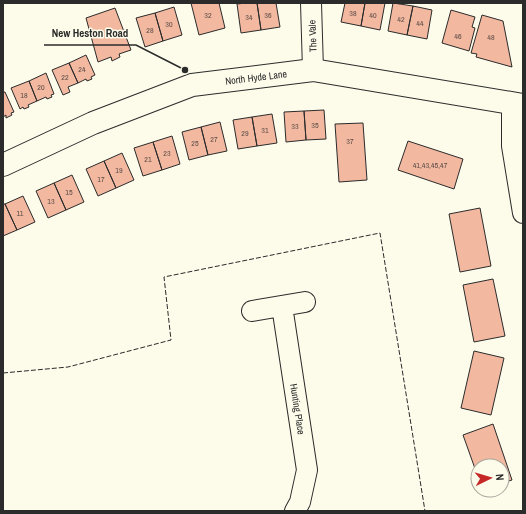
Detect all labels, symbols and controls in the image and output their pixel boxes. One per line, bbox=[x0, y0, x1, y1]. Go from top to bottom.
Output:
house number: 38 bbox=[349, 8, 357, 18]
house number: 32 bbox=[204, 10, 212, 20]
house number: 36 bbox=[264, 10, 272, 20]
house number: 40 bbox=[369, 10, 377, 20]
house number: 34 bbox=[245, 12, 253, 22]
house number: 42 bbox=[397, 14, 405, 24]
house number: 44 bbox=[416, 18, 424, 28]
house number: 30 bbox=[165, 19, 173, 29]
street label: The Vale bbox=[305, 19, 320, 52]
callout: New Heston Road bbox=[44, 22, 136, 45]
house number: 28 bbox=[146, 25, 154, 35]
text: New Heston Road bbox=[52, 26, 128, 40]
house number: 46 bbox=[454, 31, 462, 41]
house number: 48 bbox=[487, 32, 495, 42]
house number: 24 bbox=[78, 64, 86, 74]
street label: North Hyde Lane bbox=[224, 67, 288, 88]
house number: 22 bbox=[61, 72, 69, 82]
house number: 20 bbox=[37, 82, 45, 92]
house number: 18 bbox=[20, 90, 28, 100]
house number: 35 bbox=[311, 120, 319, 130]
house number: 33 bbox=[291, 121, 299, 131]
house number: 31 bbox=[261, 125, 269, 135]
house number: 29 bbox=[241, 128, 249, 138]
house number: 27 bbox=[210, 134, 218, 144]
house number: 37 bbox=[346, 136, 354, 146]
house number: 25 bbox=[191, 138, 199, 148]
house number: 23 bbox=[163, 148, 171, 158]
house number: 21 bbox=[144, 154, 152, 164]
house number: 41,43,45,47 bbox=[413, 160, 448, 170]
house number: 19 bbox=[115, 165, 123, 175]
house number: 17 bbox=[97, 174, 105, 184]
house number: 15 bbox=[65, 187, 73, 197]
house number: 13 bbox=[47, 196, 55, 206]
house number: 11 bbox=[17, 208, 24, 218]
street label: Hunting Place bbox=[287, 383, 308, 436]
north arrow bbox=[470, 458, 510, 498]
text: N bbox=[493, 473, 507, 481]

